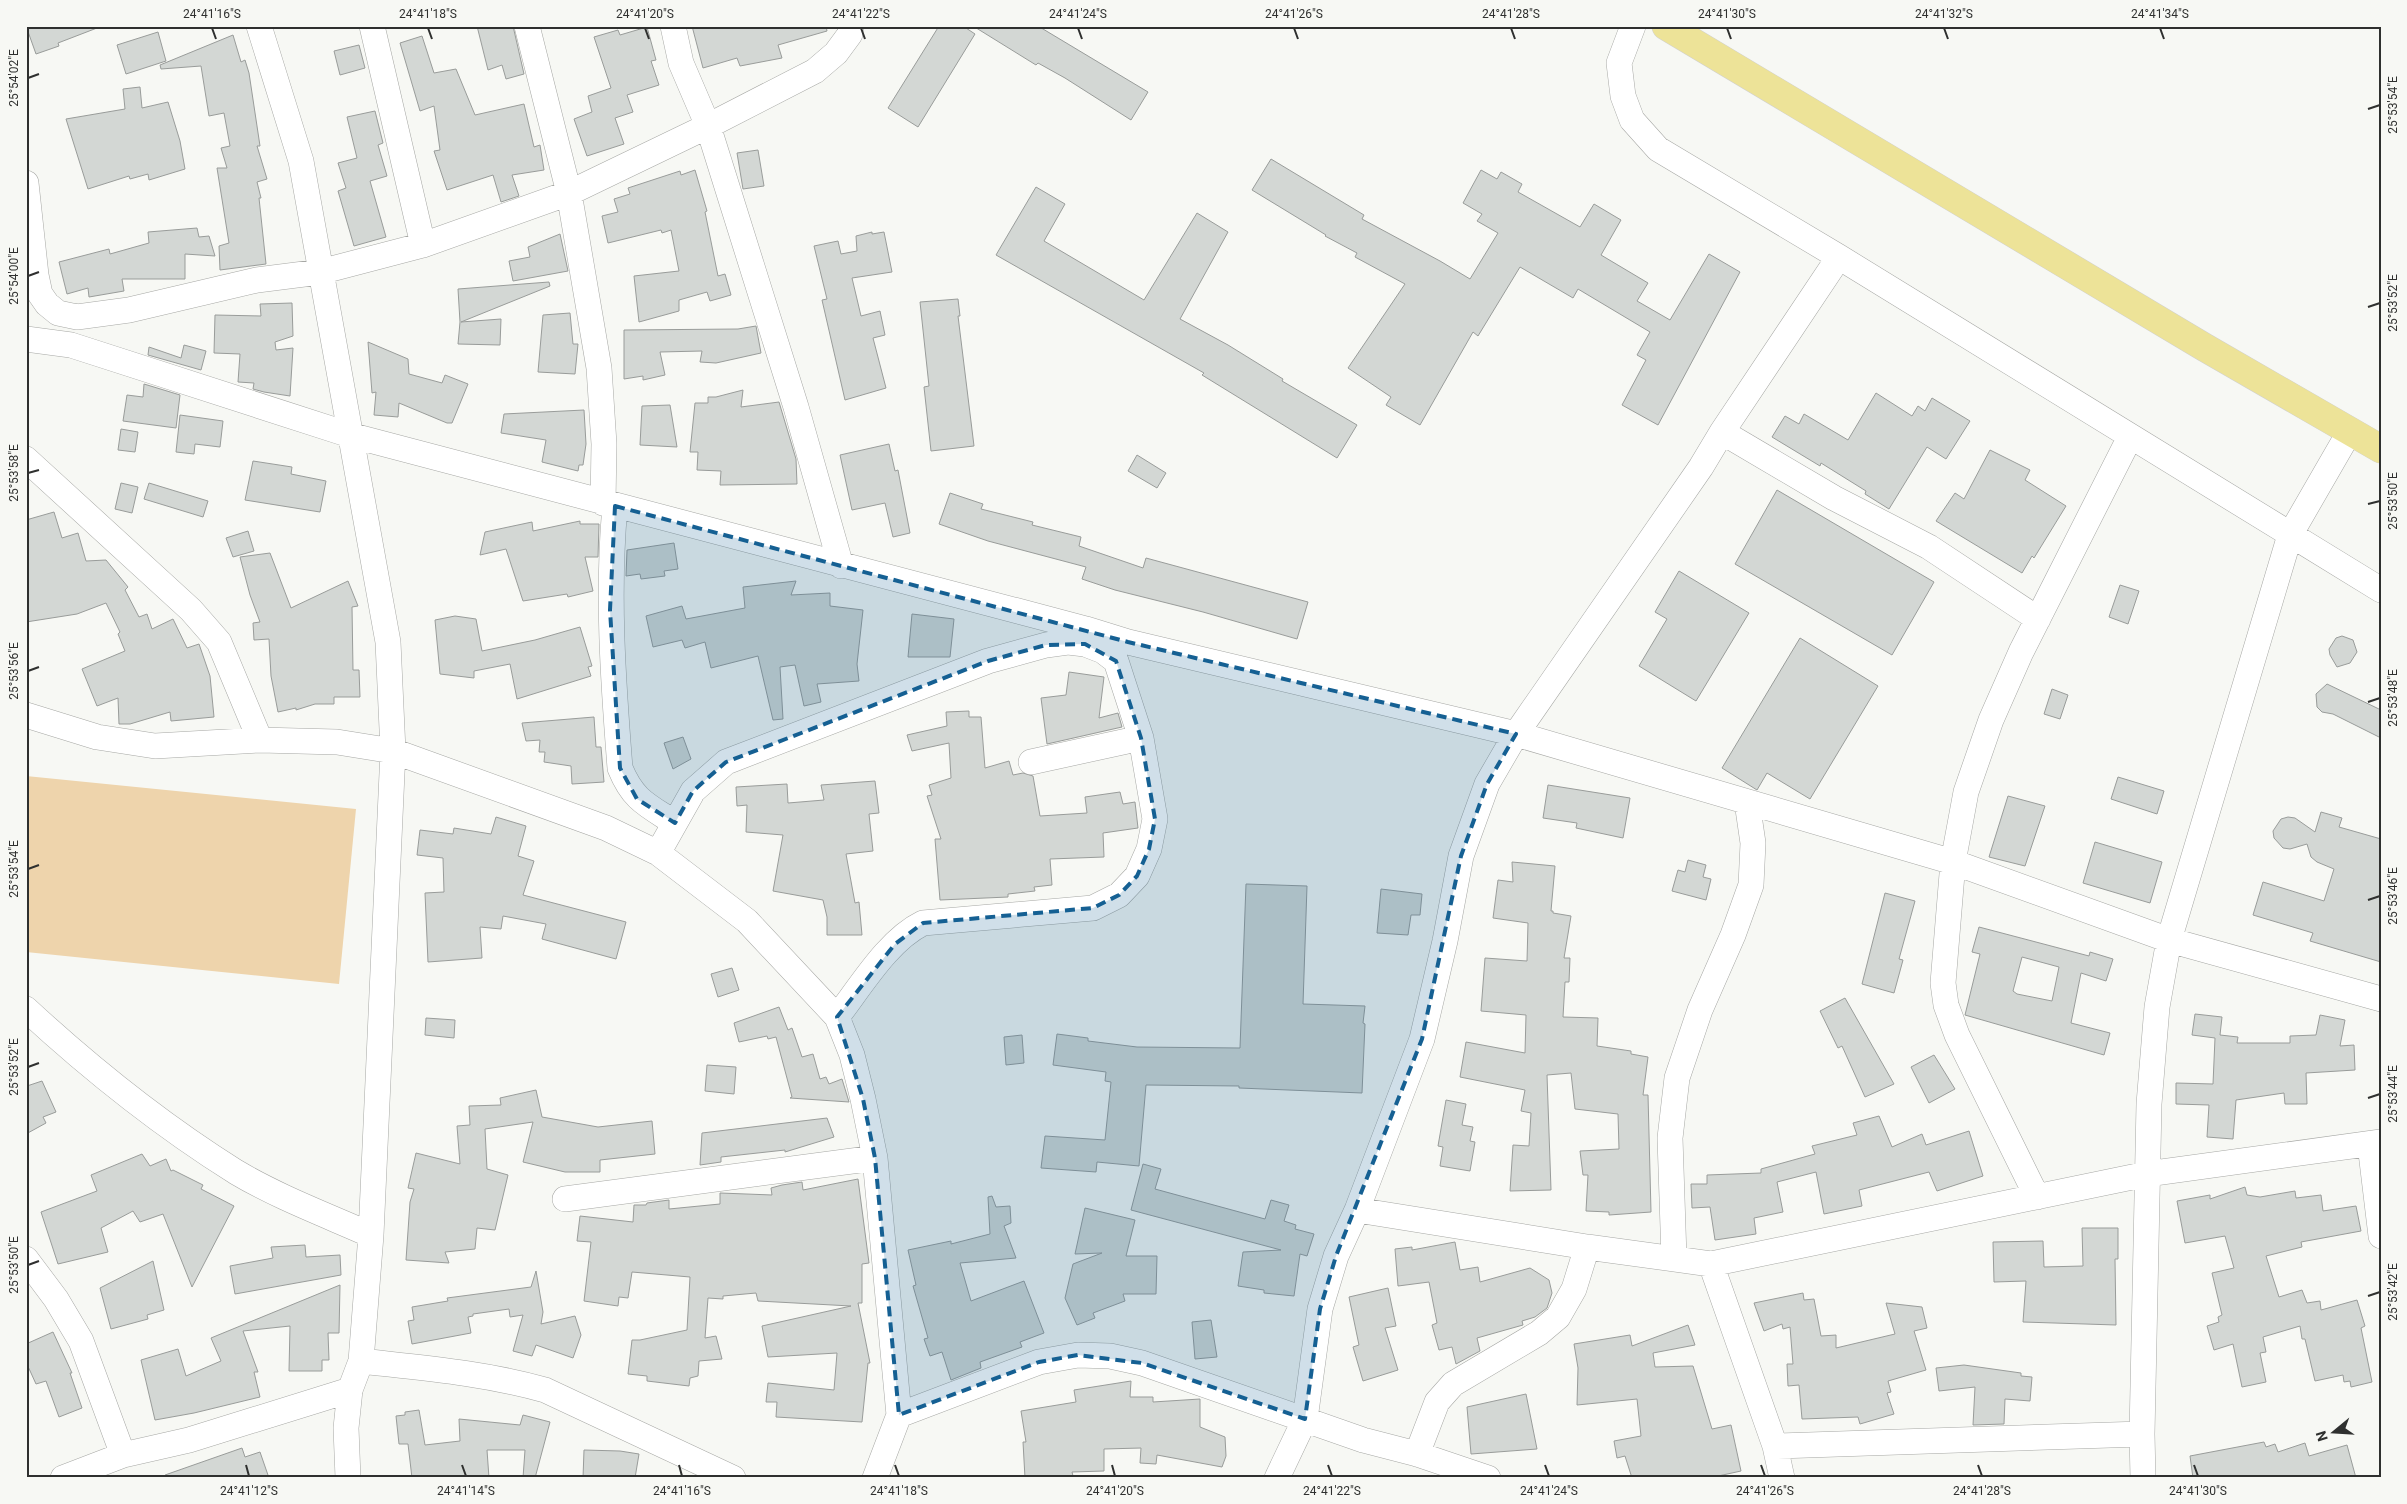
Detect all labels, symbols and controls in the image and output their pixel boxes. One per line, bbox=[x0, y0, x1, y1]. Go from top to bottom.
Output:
text: 24°41'16"S bbox=[183, 7, 241, 21]
text: 24°41'18"S bbox=[399, 7, 457, 21]
text: 24°41'20"S bbox=[616, 7, 674, 21]
text: 24°41'22"S bbox=[832, 7, 890, 21]
text: 24°41'24"S bbox=[1049, 7, 1107, 21]
text: 24°41'26"S bbox=[1265, 7, 1323, 21]
text: 24°41'28"S bbox=[1482, 7, 1540, 21]
text: 24°41'30"S bbox=[1698, 7, 1756, 21]
text: 24°41'32"S bbox=[1915, 7, 1973, 21]
text: 24°41'34"S bbox=[2131, 7, 2189, 21]
text: 25°54'02"E bbox=[7, 49, 21, 107]
text: 25°53'54"E bbox=[2386, 76, 2400, 134]
text: 25°54'00"E bbox=[7, 247, 21, 305]
text: 25°53'52"E bbox=[2386, 274, 2400, 332]
text: 25°53'58"E bbox=[7, 444, 21, 502]
text: 25°53'50"E bbox=[2386, 472, 2400, 530]
text: 25°53'56"E bbox=[7, 642, 21, 700]
text: 25°53'48"E bbox=[2386, 669, 2400, 727]
text: 25°53'54"E bbox=[7, 840, 21, 898]
text: 25°53'46"E bbox=[2386, 867, 2400, 925]
text: 25°53'52"E bbox=[7, 1038, 21, 1096]
text: 25°53'44"E bbox=[2386, 1065, 2400, 1123]
text: 25°53'50"E bbox=[7, 1236, 21, 1294]
text: 25°53'42"E bbox=[2386, 1263, 2400, 1321]
north arrow bbox=[2310, 1406, 2360, 1456]
text: N bbox=[2312, 1429, 2331, 1443]
text: 24°41'12"S bbox=[220, 1484, 278, 1498]
text: 24°41'14"S bbox=[437, 1484, 495, 1498]
text: 24°41'16"S bbox=[653, 1484, 711, 1498]
text: 24°41'18"S bbox=[870, 1484, 928, 1498]
text: 24°41'20"S bbox=[1086, 1484, 1144, 1498]
text: 24°41'22"S bbox=[1303, 1484, 1361, 1498]
text: 24°41'24"S bbox=[1520, 1484, 1578, 1498]
text: 24°41'26"S bbox=[1736, 1484, 1794, 1498]
text: 24°41'28"S bbox=[1953, 1484, 2011, 1498]
text: 24°41'30"S bbox=[2169, 1484, 2227, 1498]

